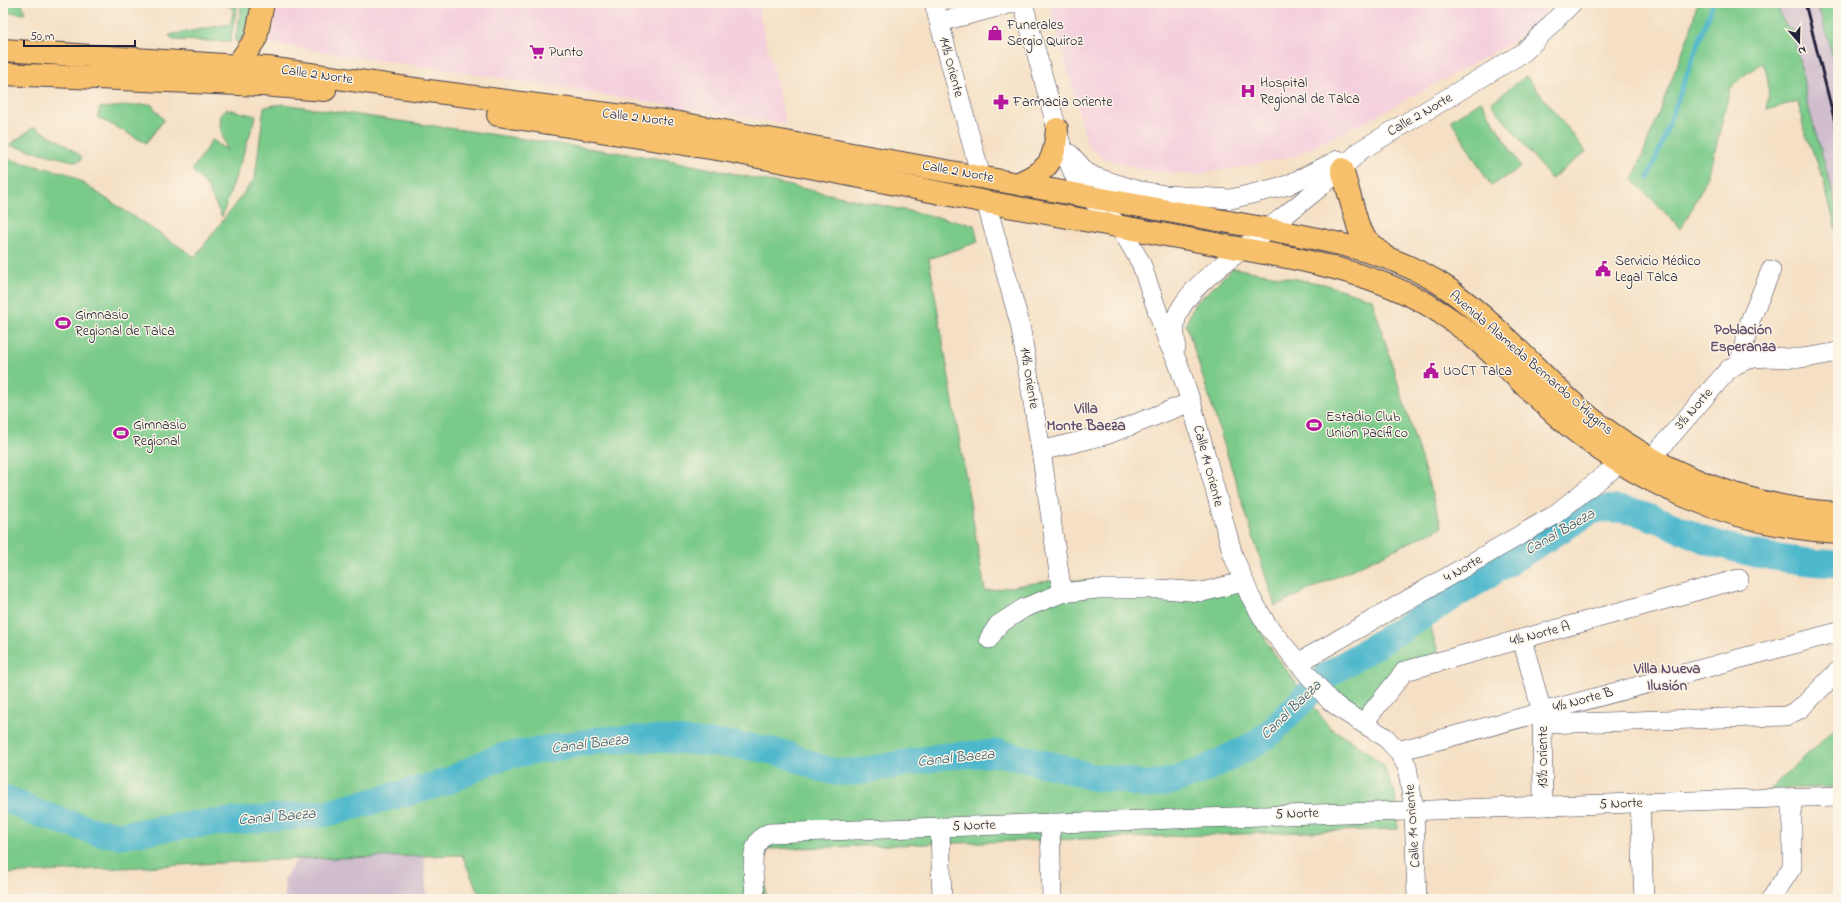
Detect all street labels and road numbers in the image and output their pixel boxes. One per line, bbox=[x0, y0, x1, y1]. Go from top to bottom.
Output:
street label: 14½ Oriente bbox=[933, 34, 969, 100]
street label: Calle 2 Norte bbox=[280, 60, 355, 91]
street label: Calle 2 Norte bbox=[1383, 87, 1457, 142]
street label: Calle 2 Norte bbox=[601, 103, 676, 133]
street label: Calle 2 Norte bbox=[921, 155, 996, 189]
street label: Avenida Alameda Bernardo O'Higgins bbox=[1444, 286, 1618, 441]
street label: 14½ Oriente bbox=[1014, 346, 1044, 411]
street label: 3½ Norte bbox=[1670, 383, 1719, 434]
street label: Calle 14 Oriente bbox=[1187, 423, 1229, 510]
street label: 4 Norte bbox=[1440, 549, 1487, 588]
street label: 4½ Norte A bbox=[1508, 616, 1572, 652]
street label: 4½ Norte B bbox=[1550, 682, 1616, 718]
street label: 13½ Oriente bbox=[1533, 725, 1554, 788]
street label: Calle 14 Oriente bbox=[1400, 783, 1426, 868]
street label: 5 Norte bbox=[1599, 793, 1644, 815]
street label: 5 Norte bbox=[1275, 803, 1320, 825]
street label: 5 Norte bbox=[952, 815, 997, 837]

